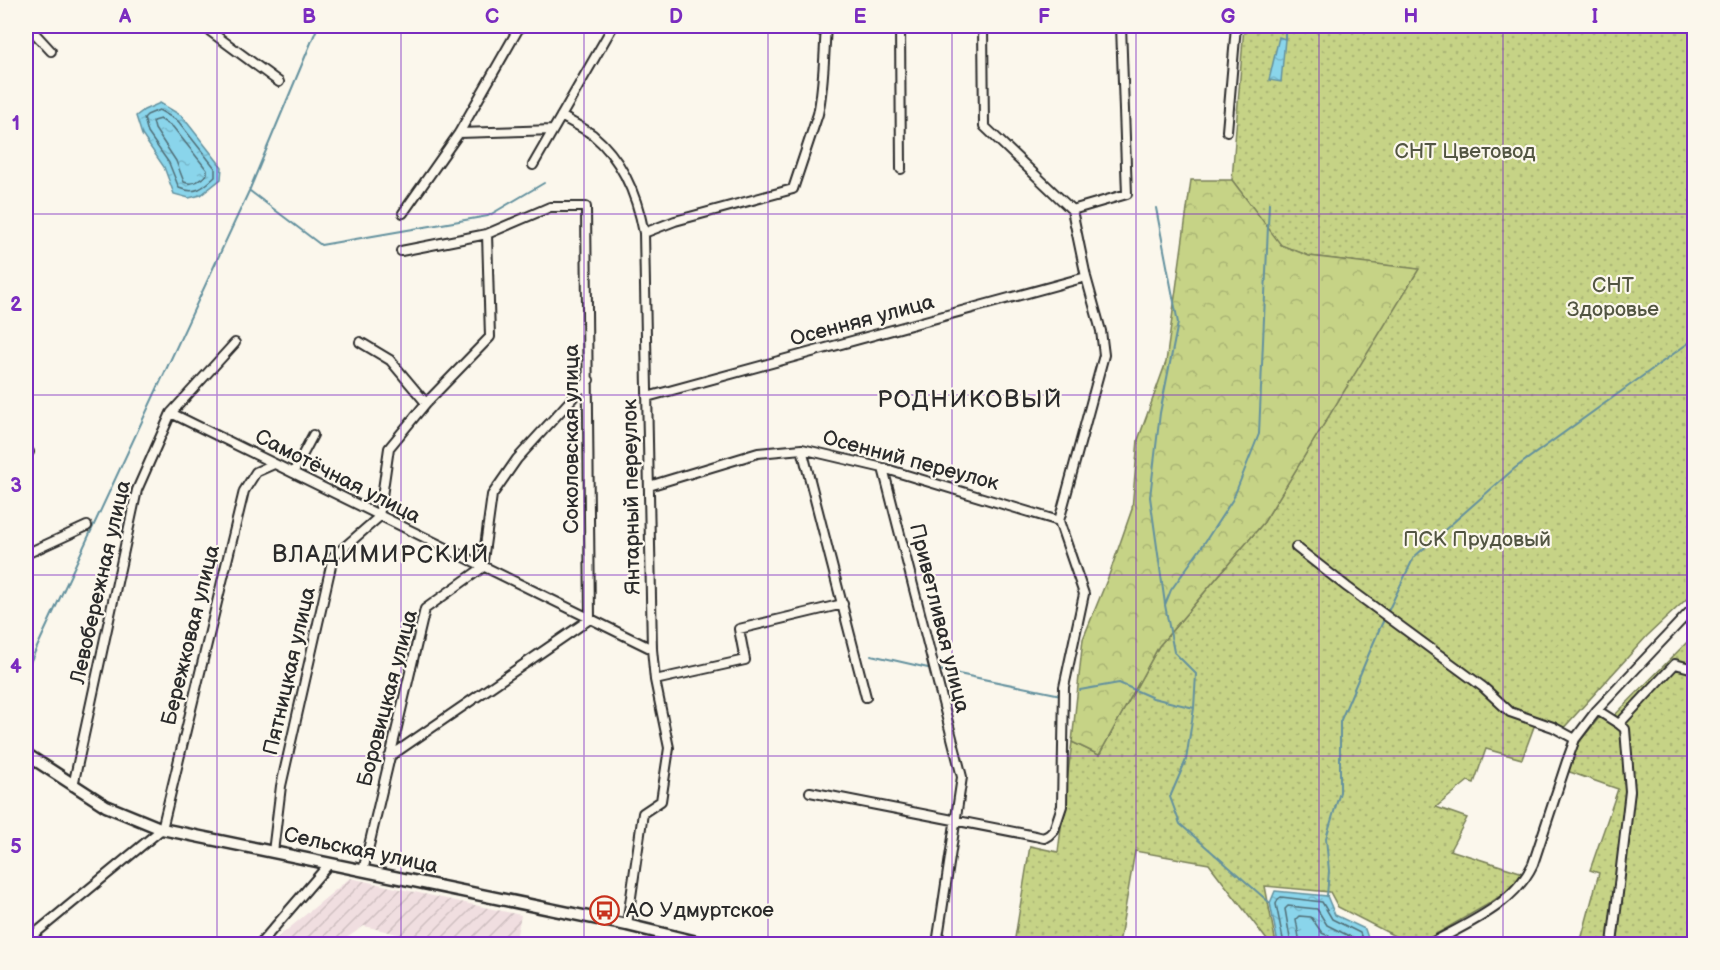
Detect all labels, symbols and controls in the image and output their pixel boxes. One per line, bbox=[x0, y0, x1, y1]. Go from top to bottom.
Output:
text: A bbox=[118, 5, 132, 29]
text: B bbox=[302, 5, 316, 29]
text: C bbox=[485, 5, 499, 29]
text: D bbox=[669, 5, 683, 29]
text: E bbox=[854, 5, 867, 29]
text: F bbox=[1038, 5, 1050, 29]
text: G bbox=[1221, 5, 1236, 29]
text: H bbox=[1404, 5, 1418, 29]
text: I bbox=[1592, 5, 1598, 29]
text: 1 bbox=[12, 112, 20, 136]
park label: СНТ Цветовод bbox=[1395, 139, 1536, 164]
park label: СНТ Здоровье bbox=[1567, 273, 1659, 322]
street label: Осенняя улица bbox=[787, 289, 937, 352]
text: 2 bbox=[10, 293, 22, 317]
street label: Соколовская улица bbox=[559, 344, 584, 534]
district label: РОДНИКОВЫЙ bbox=[877, 385, 1063, 414]
street label: Янтарный переулок bbox=[617, 399, 646, 595]
street label: Самотёчная улица bbox=[251, 424, 425, 529]
street label: Осенний переулок bbox=[820, 425, 1002, 496]
text: 3 bbox=[10, 474, 22, 498]
street label: Левобережная улица bbox=[65, 477, 136, 687]
street label: Приветливая улица bbox=[904, 521, 975, 716]
park label: ПСК Прудовый bbox=[1403, 527, 1551, 552]
district label: ВЛАДИМИРСКИЙ bbox=[272, 540, 490, 569]
street label: Бережковая улица bbox=[156, 542, 225, 728]
street label: Пятницкая улица bbox=[258, 584, 321, 758]
street label: Боровицкая улица bbox=[352, 606, 423, 789]
text: 4 bbox=[10, 655, 22, 679]
street label: Сельская улица bbox=[281, 822, 441, 879]
text: 5 bbox=[10, 835, 22, 859]
bus stop icon: АО Удмуртское bbox=[589, 894, 621, 926]
place label: АО Удмуртское bbox=[625, 898, 774, 923]

